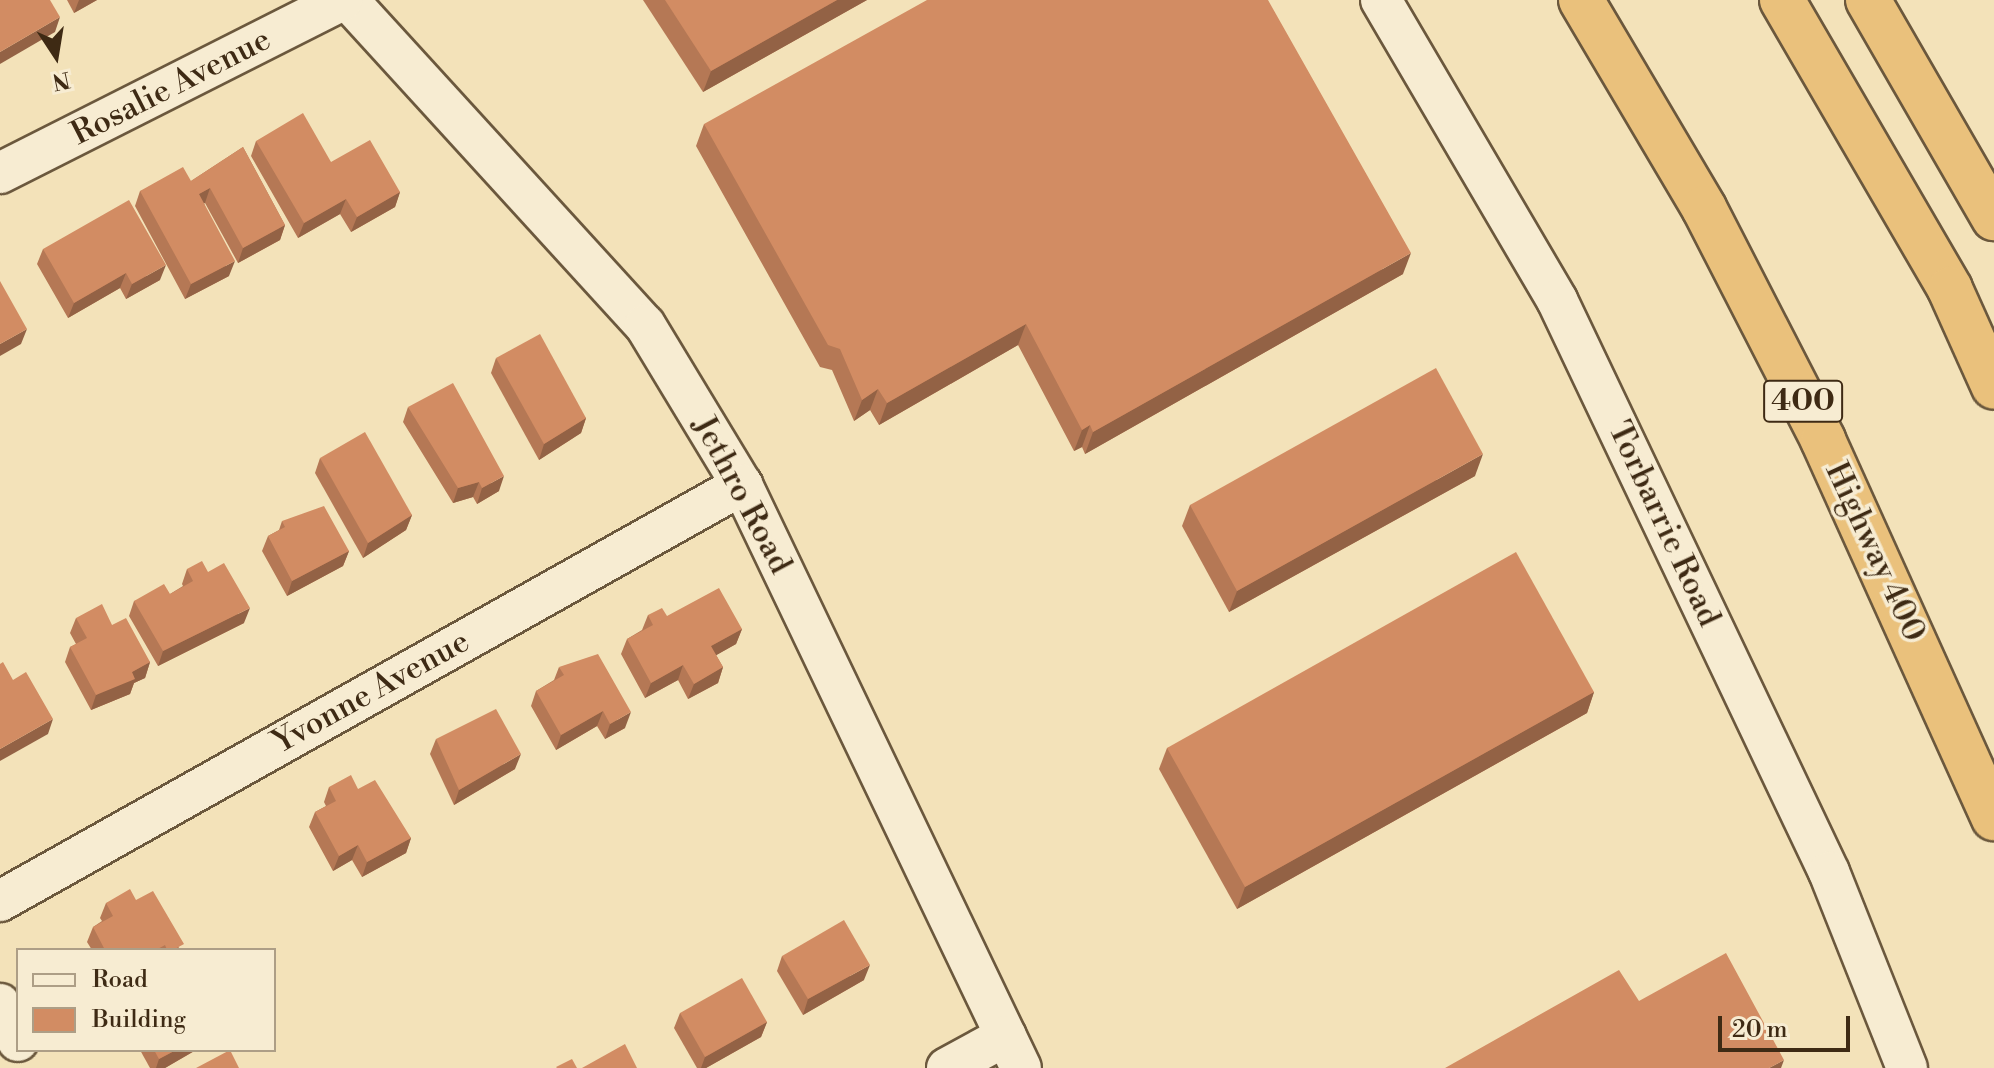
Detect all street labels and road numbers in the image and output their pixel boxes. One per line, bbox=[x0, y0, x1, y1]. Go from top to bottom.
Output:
street label: Rosalie Avenue bbox=[65, 20, 277, 154]
road number: 400 bbox=[1763, 375, 1843, 427]
street label: Jethro Road bbox=[684, 410, 800, 580]
street label: Torbarrie Road bbox=[1600, 415, 1728, 633]
street label: Highway 400 bbox=[1817, 456, 1933, 648]
street label: Yvonne Avenue bbox=[266, 622, 476, 762]

